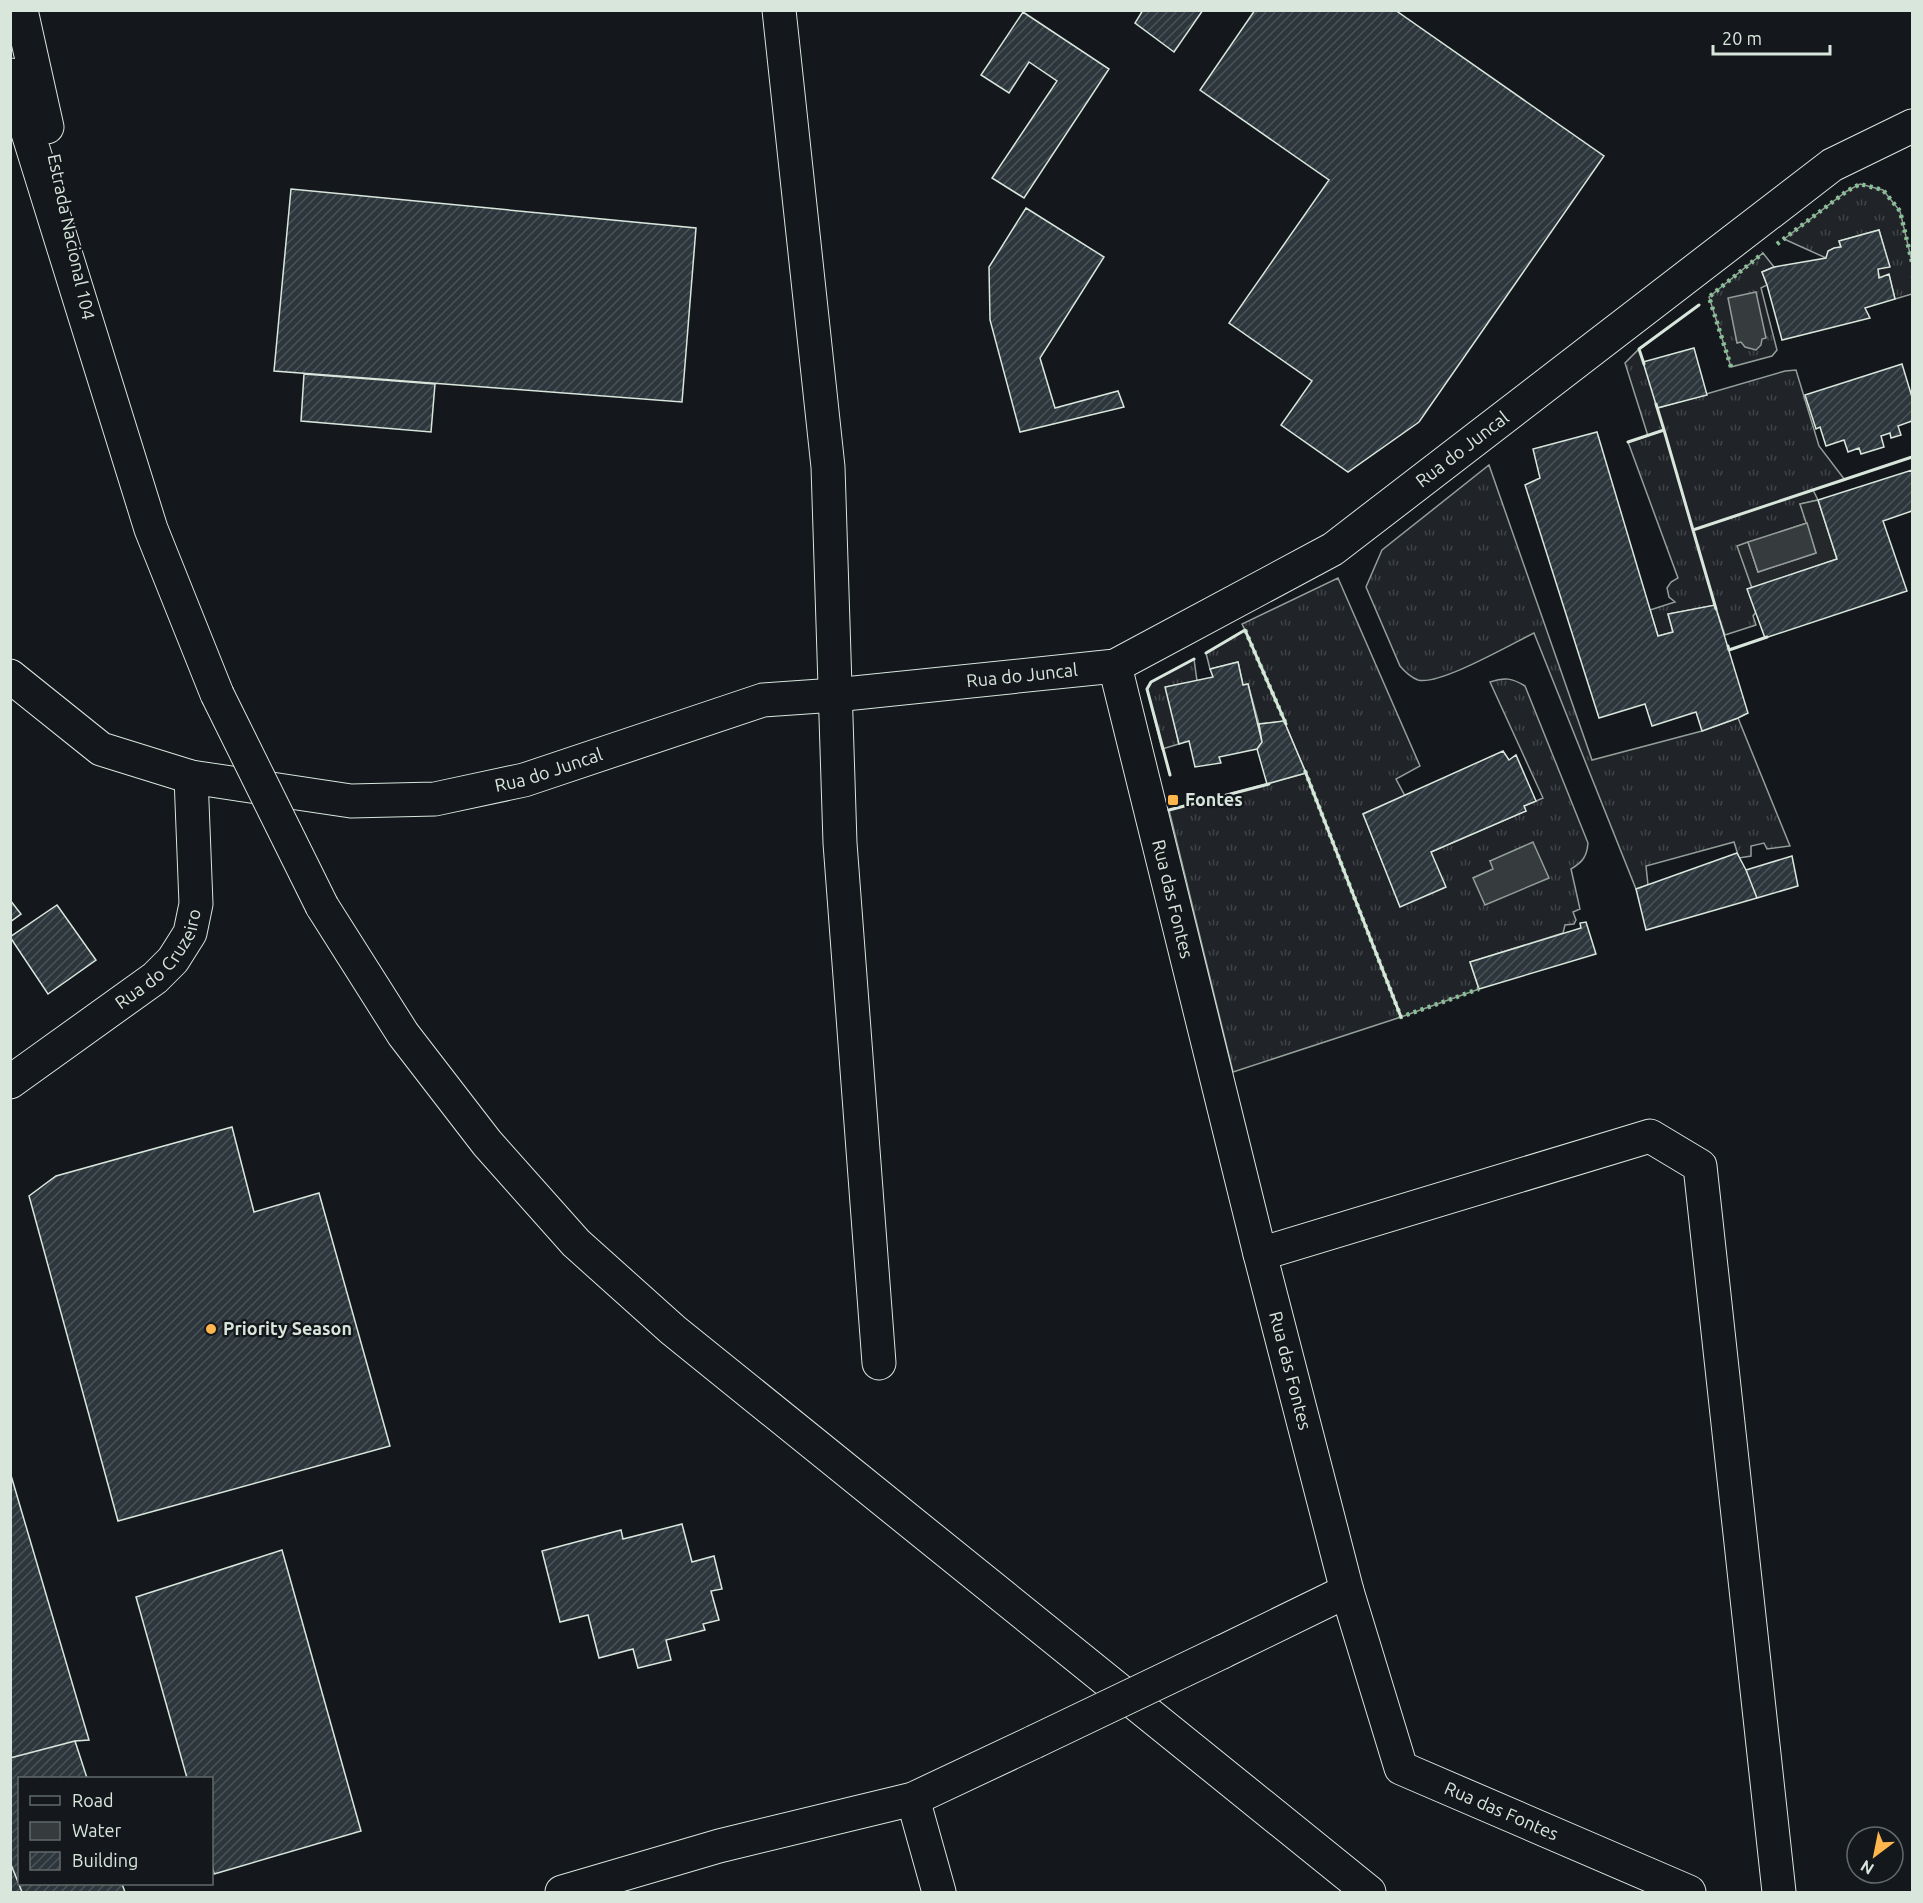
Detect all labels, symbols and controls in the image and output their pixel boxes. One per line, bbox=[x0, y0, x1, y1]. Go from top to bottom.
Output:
scale bar bbox=[1713, 18, 1830, 56]
text: 20 m bbox=[1722, 28, 1762, 48]
street label: Estrada Nacional 104 bbox=[45, 152, 99, 322]
street label: Rua do Juncal bbox=[1411, 407, 1512, 491]
street label: Rua do Juncal bbox=[965, 659, 1079, 690]
street label: Rua do Juncal bbox=[493, 743, 605, 795]
place label: Fontes bbox=[1185, 789, 1243, 809]
marker: Fontes bbox=[1166, 793, 1180, 807]
street label: Rua das Fontes bbox=[1149, 837, 1198, 960]
street label: Rua do Cruzeiro bbox=[111, 907, 204, 1012]
street label: Rua das Fontes bbox=[1266, 1309, 1316, 1432]
place label: Priority Season bbox=[223, 1318, 352, 1338]
marker: Priority Season bbox=[204, 1322, 218, 1336]
legend bbox=[18, 1777, 213, 1885]
street label: Rua das Fontes bbox=[1442, 1777, 1562, 1844]
text: Road bbox=[72, 1790, 114, 1810]
text: Water bbox=[72, 1820, 122, 1840]
north arrow bbox=[1845, 1825, 1905, 1885]
text: Building bbox=[72, 1850, 138, 1870]
text: N bbox=[1857, 1857, 1877, 1879]

